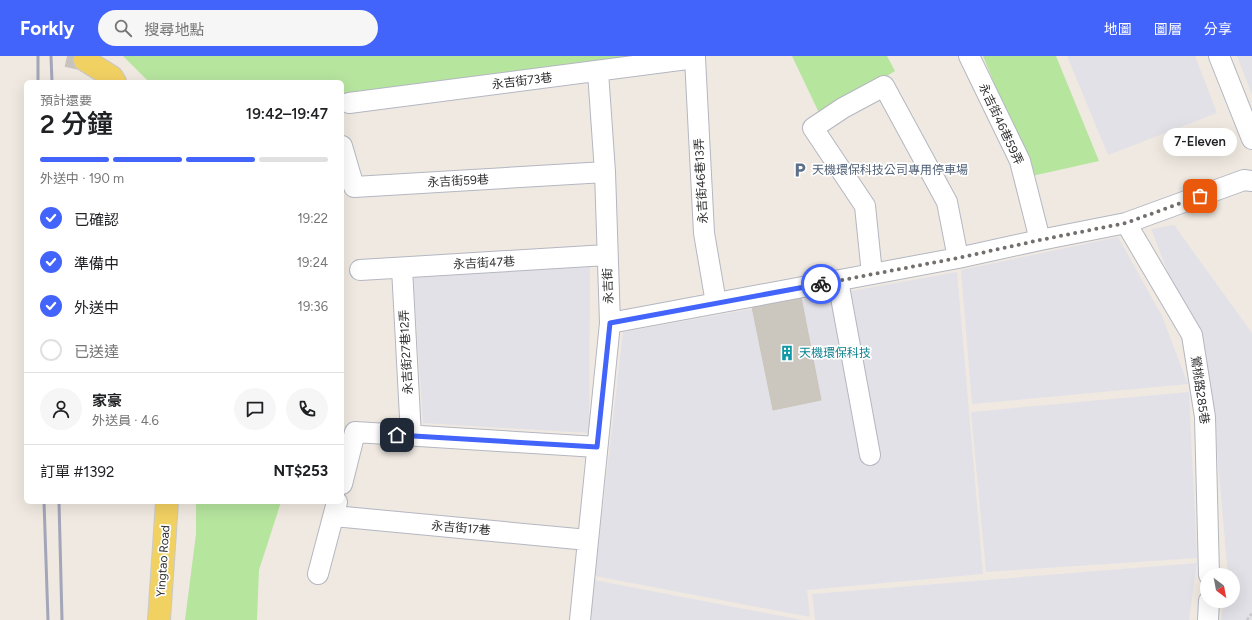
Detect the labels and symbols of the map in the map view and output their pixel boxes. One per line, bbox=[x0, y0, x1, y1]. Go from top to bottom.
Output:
street label: 永吉街73巷 bbox=[491, 70, 553, 92]
street label: 永吉街46巷59弄 bbox=[976, 81, 1026, 167]
callout: 7-Eleven bbox=[1163, 128, 1237, 156]
street label: 永吉街46巷13弄 bbox=[692, 138, 710, 224]
parking icon: 天機環保科技公司專用停車場 bbox=[791, 161, 809, 179]
place label: 天機環保科技公司專用停車場 bbox=[812, 163, 968, 177]
street label: 永吉街59巷 bbox=[427, 172, 489, 190]
pin bbox=[1183, 179, 1217, 213]
street label: 永吉街47巷 bbox=[453, 254, 515, 272]
courier bbox=[801, 264, 841, 304]
street label: 永吉街 bbox=[600, 268, 616, 304]
street label: 永吉街27巷12弄 bbox=[397, 309, 415, 395]
building icon: 天機環保科技 bbox=[778, 344, 796, 362]
place label: 天機環保科技 bbox=[799, 346, 871, 360]
street label: 鶯桃路285巷 bbox=[1188, 355, 1212, 425]
pin bbox=[380, 418, 414, 452]
street label: 永吉街17巷 bbox=[431, 518, 491, 538]
street label: Yingtao Road bbox=[154, 525, 172, 597]
north arrow bbox=[1200, 568, 1240, 608]

